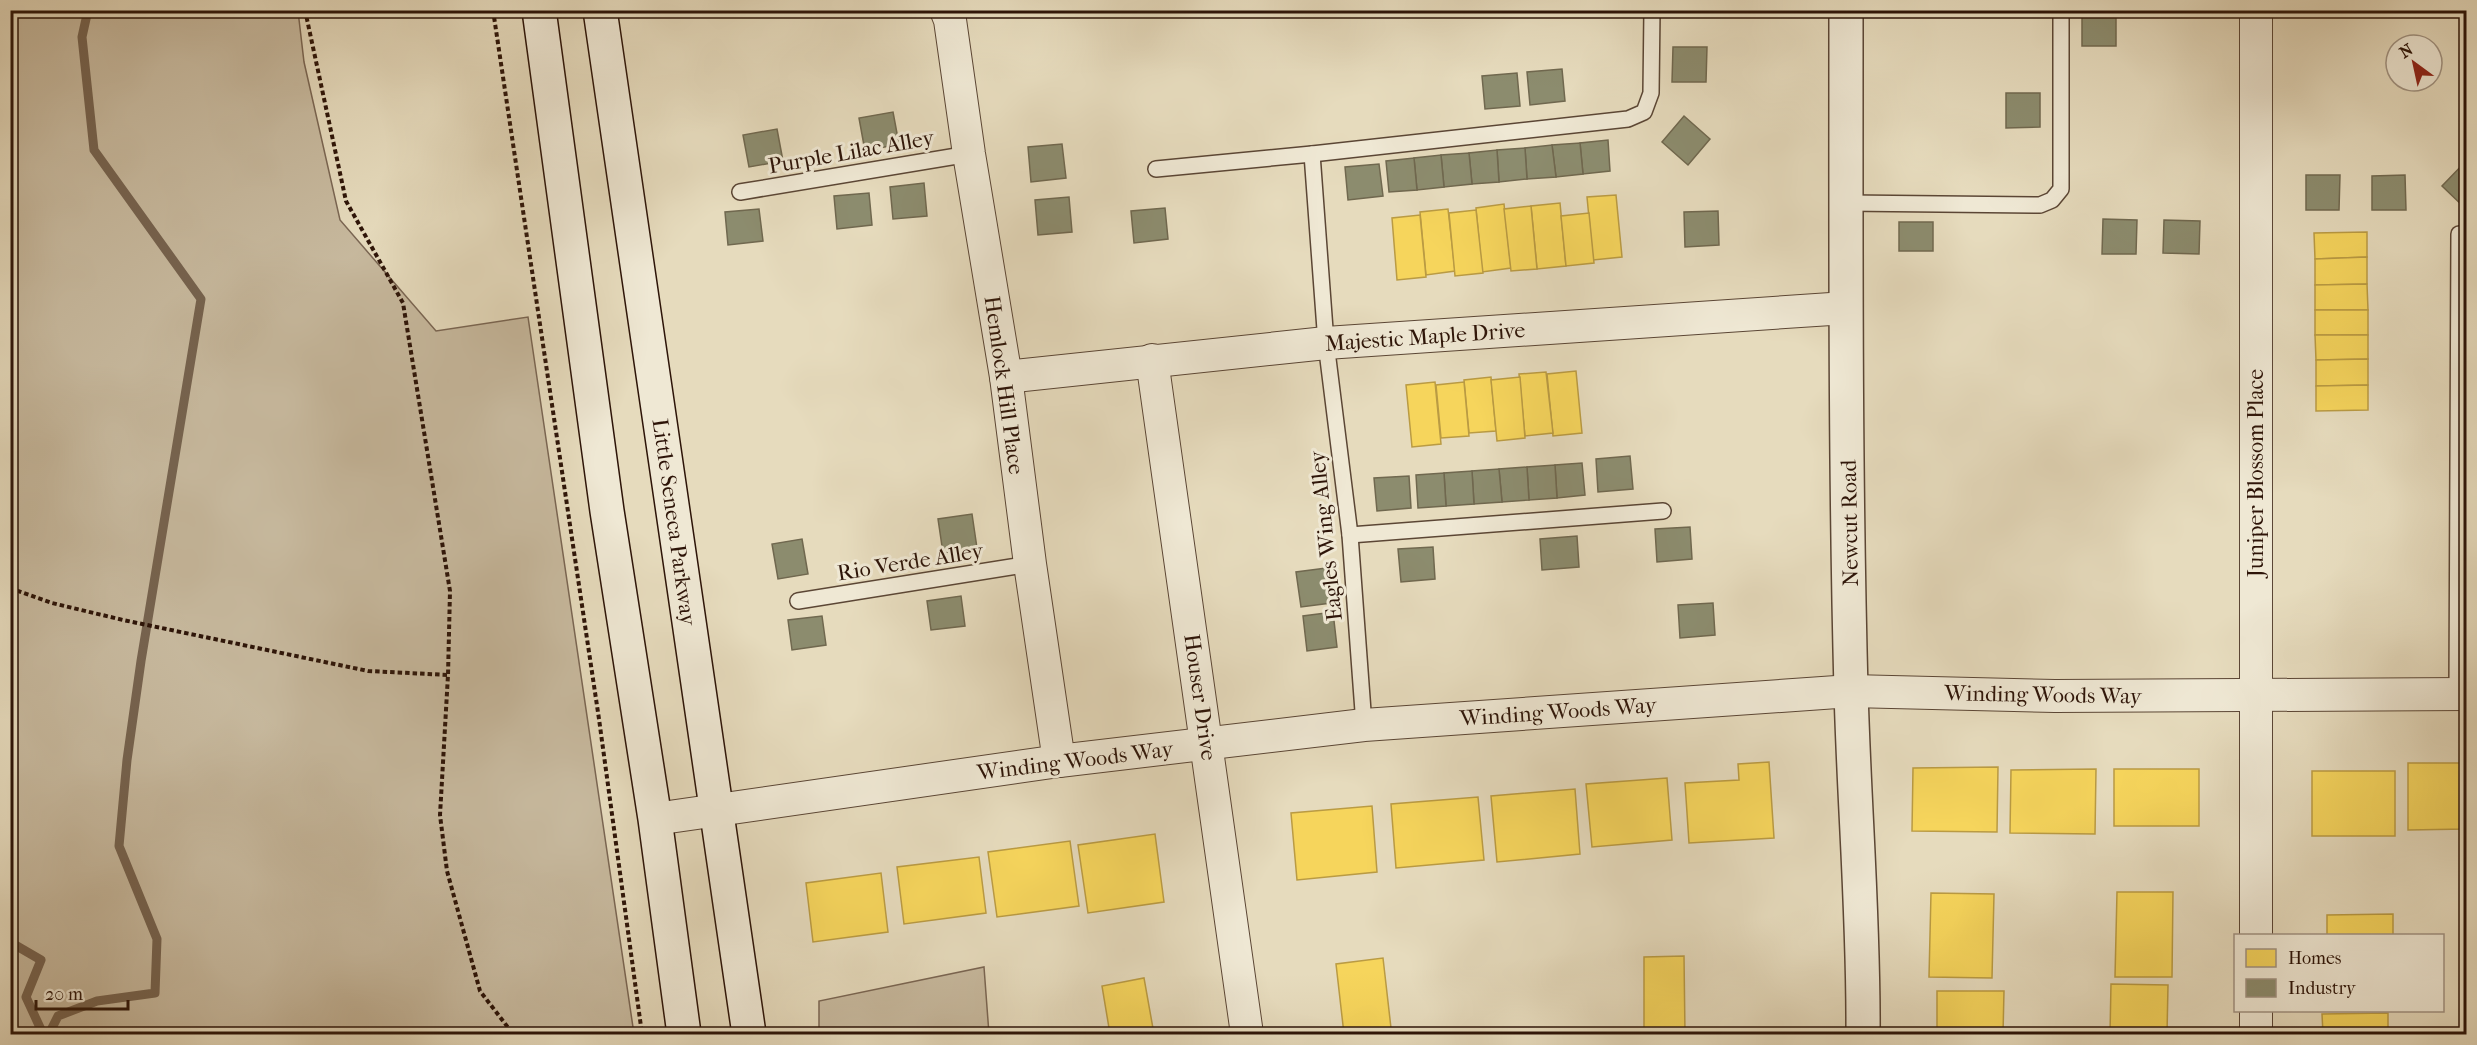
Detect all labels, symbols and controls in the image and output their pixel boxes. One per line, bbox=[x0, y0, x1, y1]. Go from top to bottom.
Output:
north arrow bbox=[2384, 33, 2444, 93]
text: N bbox=[2396, 39, 2417, 62]
street label: Purple Lilac Alley bbox=[766, 124, 937, 179]
street label: Hemlock Hill Place bbox=[979, 294, 1029, 476]
street label: Majestic Maple Drive bbox=[1324, 317, 1526, 357]
street label: Juniper Blossom Place bbox=[2243, 369, 2269, 579]
street label: Little Seneca Parkway bbox=[647, 417, 702, 629]
street label: Eagles Wing Alley bbox=[1304, 448, 1348, 622]
street label: Newcut Road bbox=[1836, 458, 1864, 586]
street label: Rio Verde Alley bbox=[835, 537, 986, 586]
street label: Houser Drive bbox=[1178, 632, 1222, 762]
street label: Winding Woods Way bbox=[1943, 680, 2143, 710]
street label: Winding Woods Way bbox=[1458, 692, 1659, 732]
street label: Winding Woods Way bbox=[975, 736, 1176, 786]
legend bbox=[2234, 934, 2444, 1012]
text: Homes bbox=[2288, 948, 2342, 969]
scale bar bbox=[36, 973, 128, 1011]
text: Industry bbox=[2288, 978, 2357, 999]
text: 20 m bbox=[45, 984, 83, 1005]

